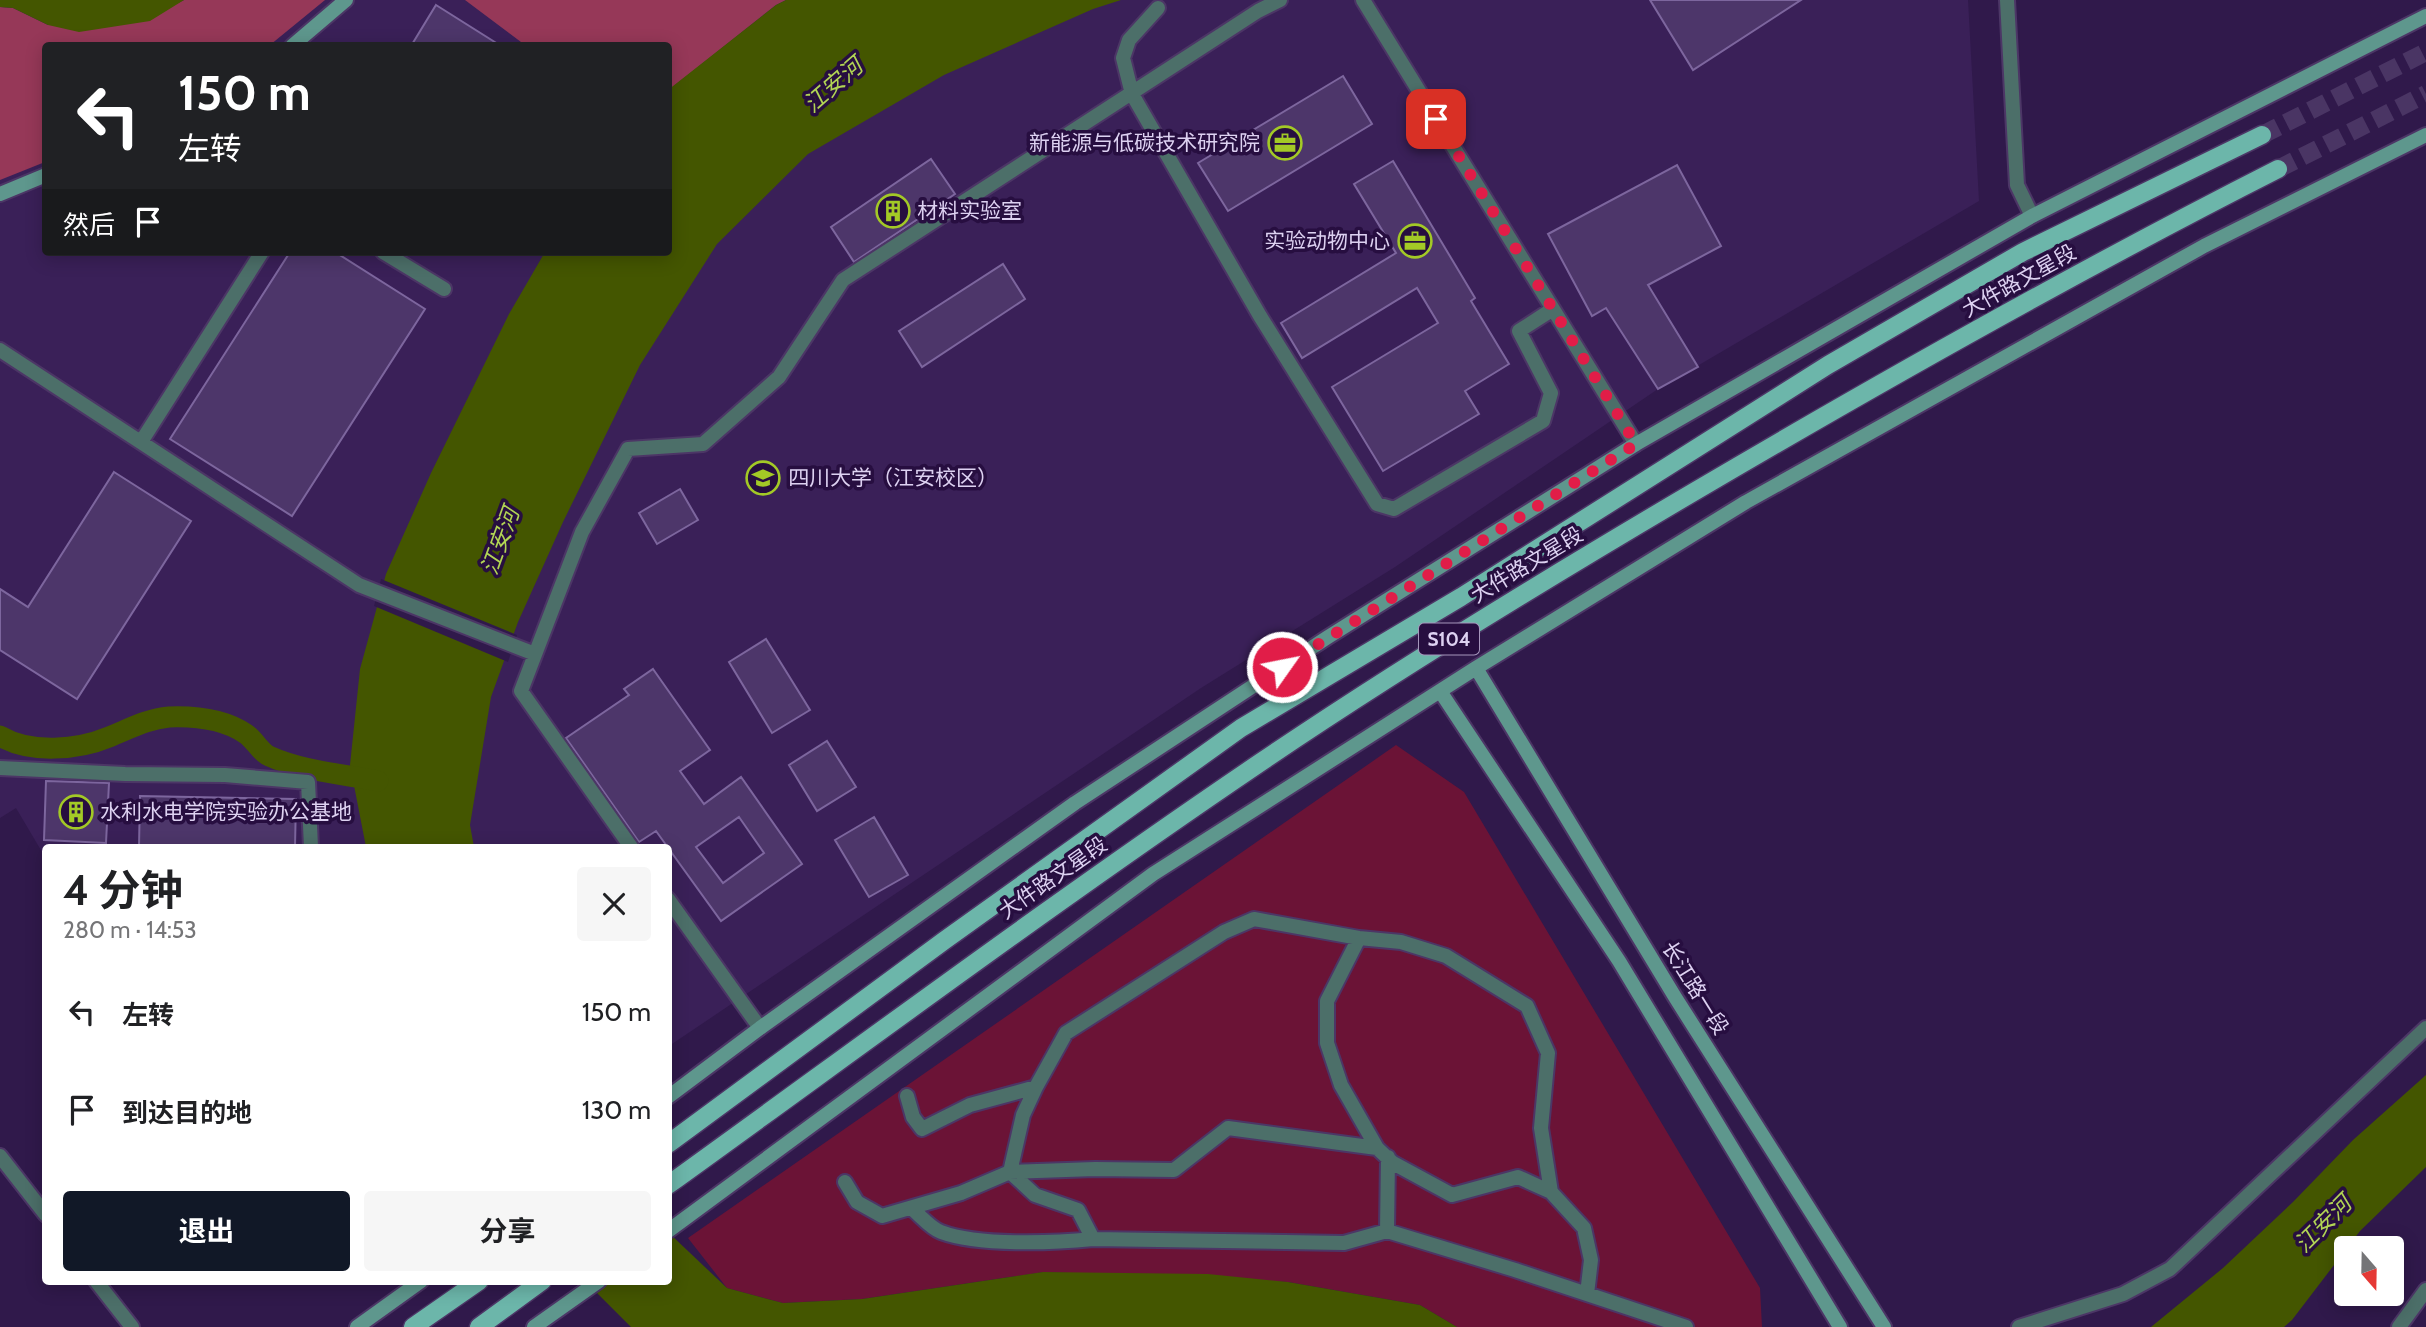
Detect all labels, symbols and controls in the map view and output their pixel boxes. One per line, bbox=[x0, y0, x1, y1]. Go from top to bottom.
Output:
water label: 江安河 bbox=[798, 49, 871, 118]
text: 150 m bbox=[178, 63, 311, 122]
icon: left bbox=[63, 70, 154, 161]
pin bbox=[1406, 89, 1466, 149]
icon: arrive bbox=[1417, 100, 1455, 138]
office icon: 新能源与低碳技术研究院 bbox=[1266, 124, 1304, 162]
text: 左转 bbox=[178, 129, 242, 168]
place label: 新能源与低碳技术研究院 bbox=[1029, 130, 1260, 155]
building icon: 材料实验室 bbox=[874, 192, 912, 230]
place label: 材料实验室 bbox=[917, 198, 1022, 223]
icon: arrive bbox=[129, 203, 167, 241]
text: 然后 bbox=[63, 209, 115, 241]
office icon: 实验动物中心 bbox=[1396, 222, 1434, 260]
place label: 实验动物中心 bbox=[1264, 228, 1390, 253]
street label: 大件路文星段 bbox=[1958, 239, 2080, 322]
school or university icon: 四川大学（江安校区） bbox=[744, 459, 782, 497]
place label: 四川大学（江安校区） bbox=[788, 465, 998, 490]
water label: 江安河 bbox=[475, 500, 526, 578]
street label: 大件路文星段 bbox=[1466, 521, 1587, 608]
road number: S104 bbox=[1419, 624, 1479, 654]
position arrow bbox=[1245, 630, 1319, 704]
building icon: 水利水电学院实验办公基地 bbox=[57, 793, 95, 831]
place label: 水利水电学院实验办公基地 bbox=[100, 799, 352, 824]
street label: 大件路文星段 bbox=[994, 831, 1111, 924]
text: 4 分钟 bbox=[63, 864, 183, 916]
button: close bbox=[577, 867, 651, 941]
text: 280 m · 14:53 bbox=[63, 916, 197, 944]
street label: 长江路一段 bbox=[1657, 937, 1734, 1039]
icon: left bbox=[63, 993, 101, 1031]
text: 150 m bbox=[582, 996, 651, 1028]
text: 左转 bbox=[122, 999, 174, 1031]
icon: arrive bbox=[63, 1091, 101, 1129]
text: 130 m bbox=[582, 1094, 651, 1126]
text: 到达目的地 bbox=[122, 1097, 252, 1129]
water label: 江安河 bbox=[2289, 1187, 2360, 1258]
button: 退出 bbox=[63, 1191, 350, 1271]
button: 分享 bbox=[364, 1191, 651, 1271]
north arrow bbox=[2334, 1236, 2404, 1306]
map controls bbox=[2334, 1236, 2404, 1306]

